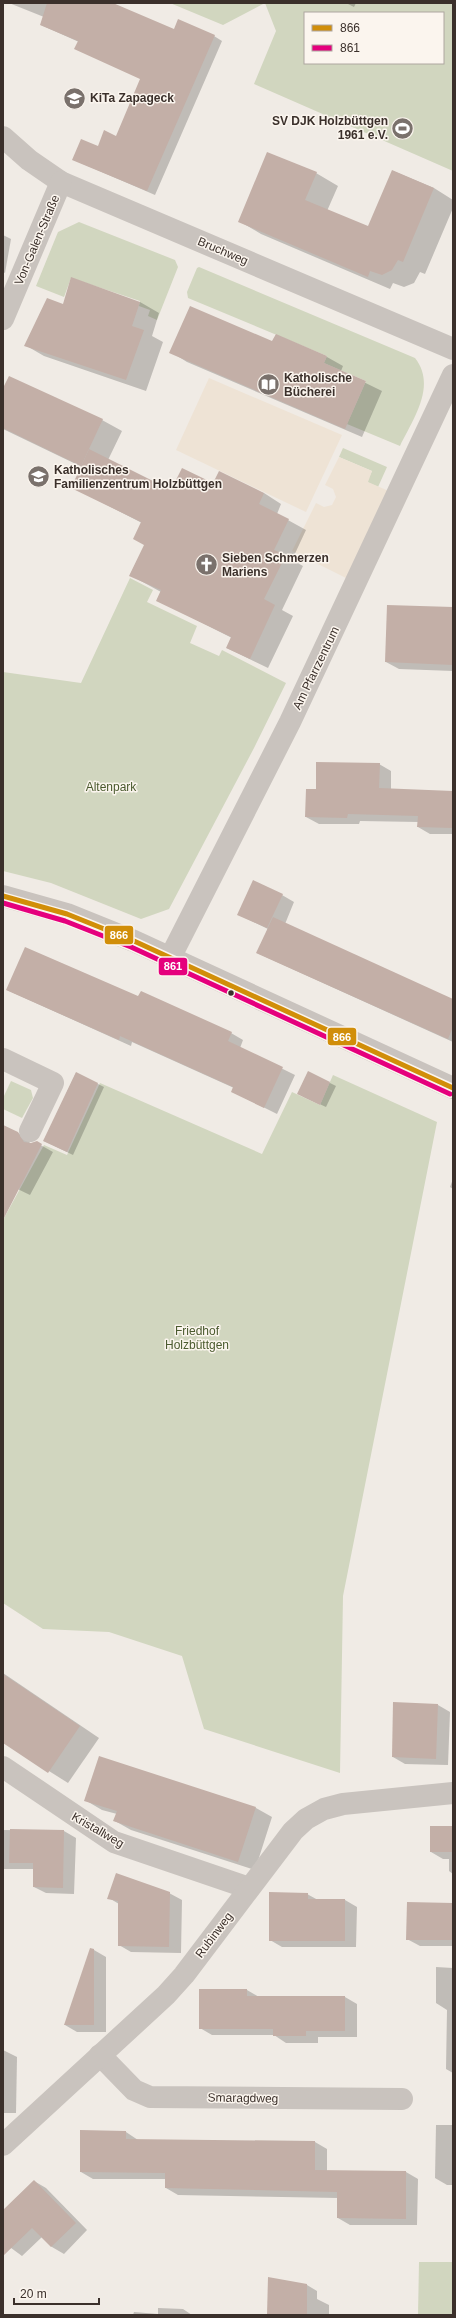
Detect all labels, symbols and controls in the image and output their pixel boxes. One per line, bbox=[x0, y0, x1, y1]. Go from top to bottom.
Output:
legend bbox=[304, 12, 444, 64]
text: 866 bbox=[340, 21, 360, 35]
text: 861 bbox=[340, 41, 360, 55]
school or university icon: KiTa Zapageck bbox=[61, 85, 87, 111]
place label: KiTa Zapageck bbox=[90, 91, 174, 105]
place label: SV DJK Holzbüttgen 1961 e.V. bbox=[272, 114, 388, 142]
sports icon: SV DJK Holzbüttgen 1961 e.V. bbox=[390, 115, 416, 141]
street label: Von-Galen-Straße bbox=[12, 192, 62, 287]
street label: Bruchweg bbox=[196, 234, 250, 268]
place label: Katholische Bücherei bbox=[284, 371, 352, 399]
library icon: Katholische Bücherei bbox=[256, 372, 282, 398]
place label: Katholisches Familienzentrum Holzbüttgen bbox=[54, 463, 222, 491]
school or university icon: Katholisches Familienzentrum Holzbüttgen bbox=[26, 464, 52, 490]
place label: Sieben Schmerzen Mariens bbox=[222, 551, 329, 579]
church icon: Sieben Schmerzen Mariens bbox=[194, 552, 220, 578]
street label: Am Pfarrzentrum bbox=[290, 624, 342, 712]
park label: Altenpark bbox=[86, 780, 137, 794]
line badge: 866 bbox=[104, 925, 134, 945]
text: 866 bbox=[110, 929, 128, 941]
line badge: 861 bbox=[158, 957, 188, 976]
text: 861 bbox=[164, 960, 182, 972]
unlabelled marker bbox=[226, 988, 236, 998]
line badge: 866 bbox=[327, 1027, 357, 1046]
text: 866 bbox=[333, 1031, 351, 1043]
park label: Friedhof Holzbüttgen bbox=[165, 1324, 229, 1352]
street label: Kristallweg bbox=[69, 1809, 127, 1851]
street label: Rubinweg bbox=[192, 1909, 236, 1961]
street label: Smaragdweg bbox=[208, 2090, 278, 2106]
scale bar bbox=[14, 2280, 99, 2306]
text: 20 m bbox=[20, 2287, 47, 2301]

